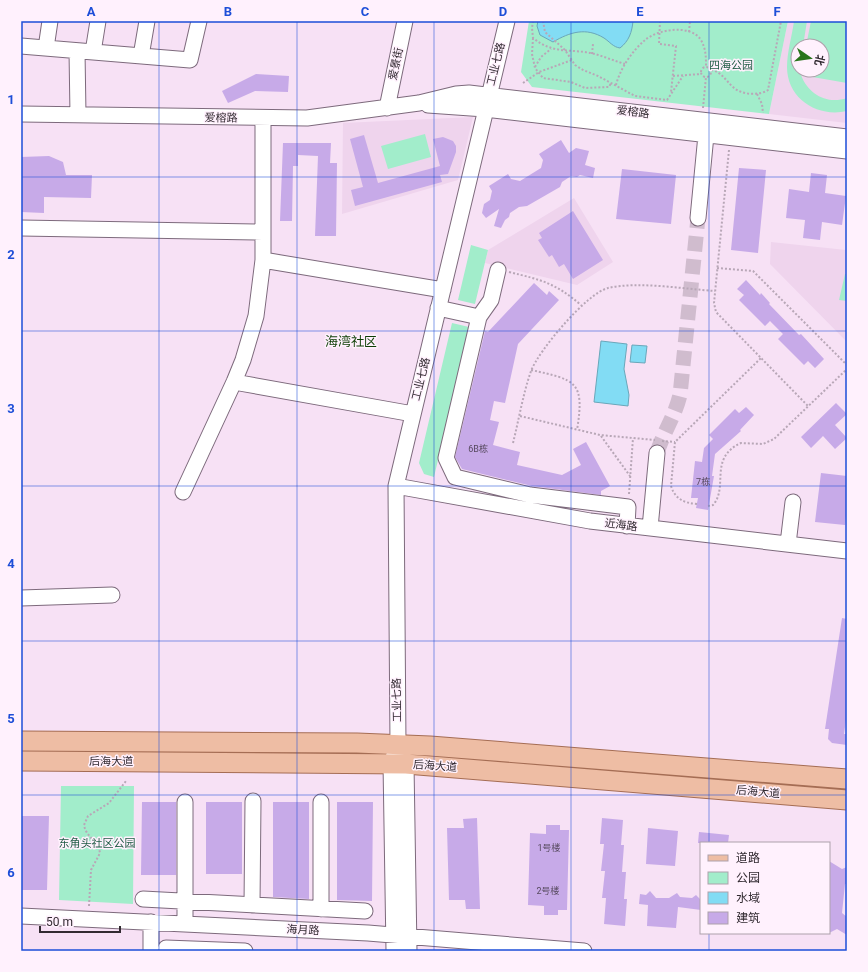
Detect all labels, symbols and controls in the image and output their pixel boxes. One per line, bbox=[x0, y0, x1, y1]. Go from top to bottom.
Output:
text: A bbox=[87, 4, 96, 19]
text: B bbox=[224, 4, 232, 19]
text: C bbox=[361, 4, 370, 19]
text: D bbox=[499, 4, 507, 19]
text: E bbox=[636, 4, 644, 19]
text: F bbox=[773, 4, 781, 19]
north arrow bbox=[790, 38, 830, 78]
street label: 工业七路 bbox=[484, 41, 508, 87]
street label: 爱景街 bbox=[386, 47, 406, 81]
text: 北 bbox=[812, 53, 827, 67]
park label: 四海公园 bbox=[709, 59, 753, 72]
text: 1 bbox=[7, 92, 15, 107]
street label: 爱榕路 bbox=[616, 104, 650, 120]
street label: 爱榕路 bbox=[204, 111, 238, 125]
text: 2 bbox=[7, 247, 15, 262]
district label: 海湾社区 bbox=[325, 334, 377, 349]
street label: 工业七路 bbox=[409, 356, 433, 402]
text: 3 bbox=[7, 401, 15, 416]
house number: 6B栋 bbox=[468, 443, 488, 454]
house number: 7栋 bbox=[696, 476, 710, 487]
street label: 近海路 bbox=[604, 517, 638, 533]
text: 4 bbox=[7, 556, 15, 571]
street label: 工业七路 bbox=[390, 678, 404, 722]
text: 5 bbox=[7, 711, 15, 726]
street label: 后海大道 bbox=[89, 755, 133, 768]
street label: 后海大道 bbox=[413, 758, 457, 774]
street label: 后海大道 bbox=[736, 784, 780, 800]
park label: 东角头社区公园 bbox=[59, 837, 136, 850]
legend bbox=[700, 842, 830, 934]
house number: 1号楼 bbox=[537, 843, 561, 853]
text: 道路 bbox=[736, 851, 760, 865]
text: 6 bbox=[7, 865, 15, 880]
text: 公园 bbox=[736, 871, 760, 885]
house number: 2号楼 bbox=[536, 886, 560, 896]
text: 水域 bbox=[736, 891, 760, 905]
scale bar bbox=[40, 908, 120, 934]
text: 建筑 bbox=[736, 911, 760, 925]
text: 50 m bbox=[46, 915, 73, 929]
street label: 海月路 bbox=[286, 923, 320, 937]

